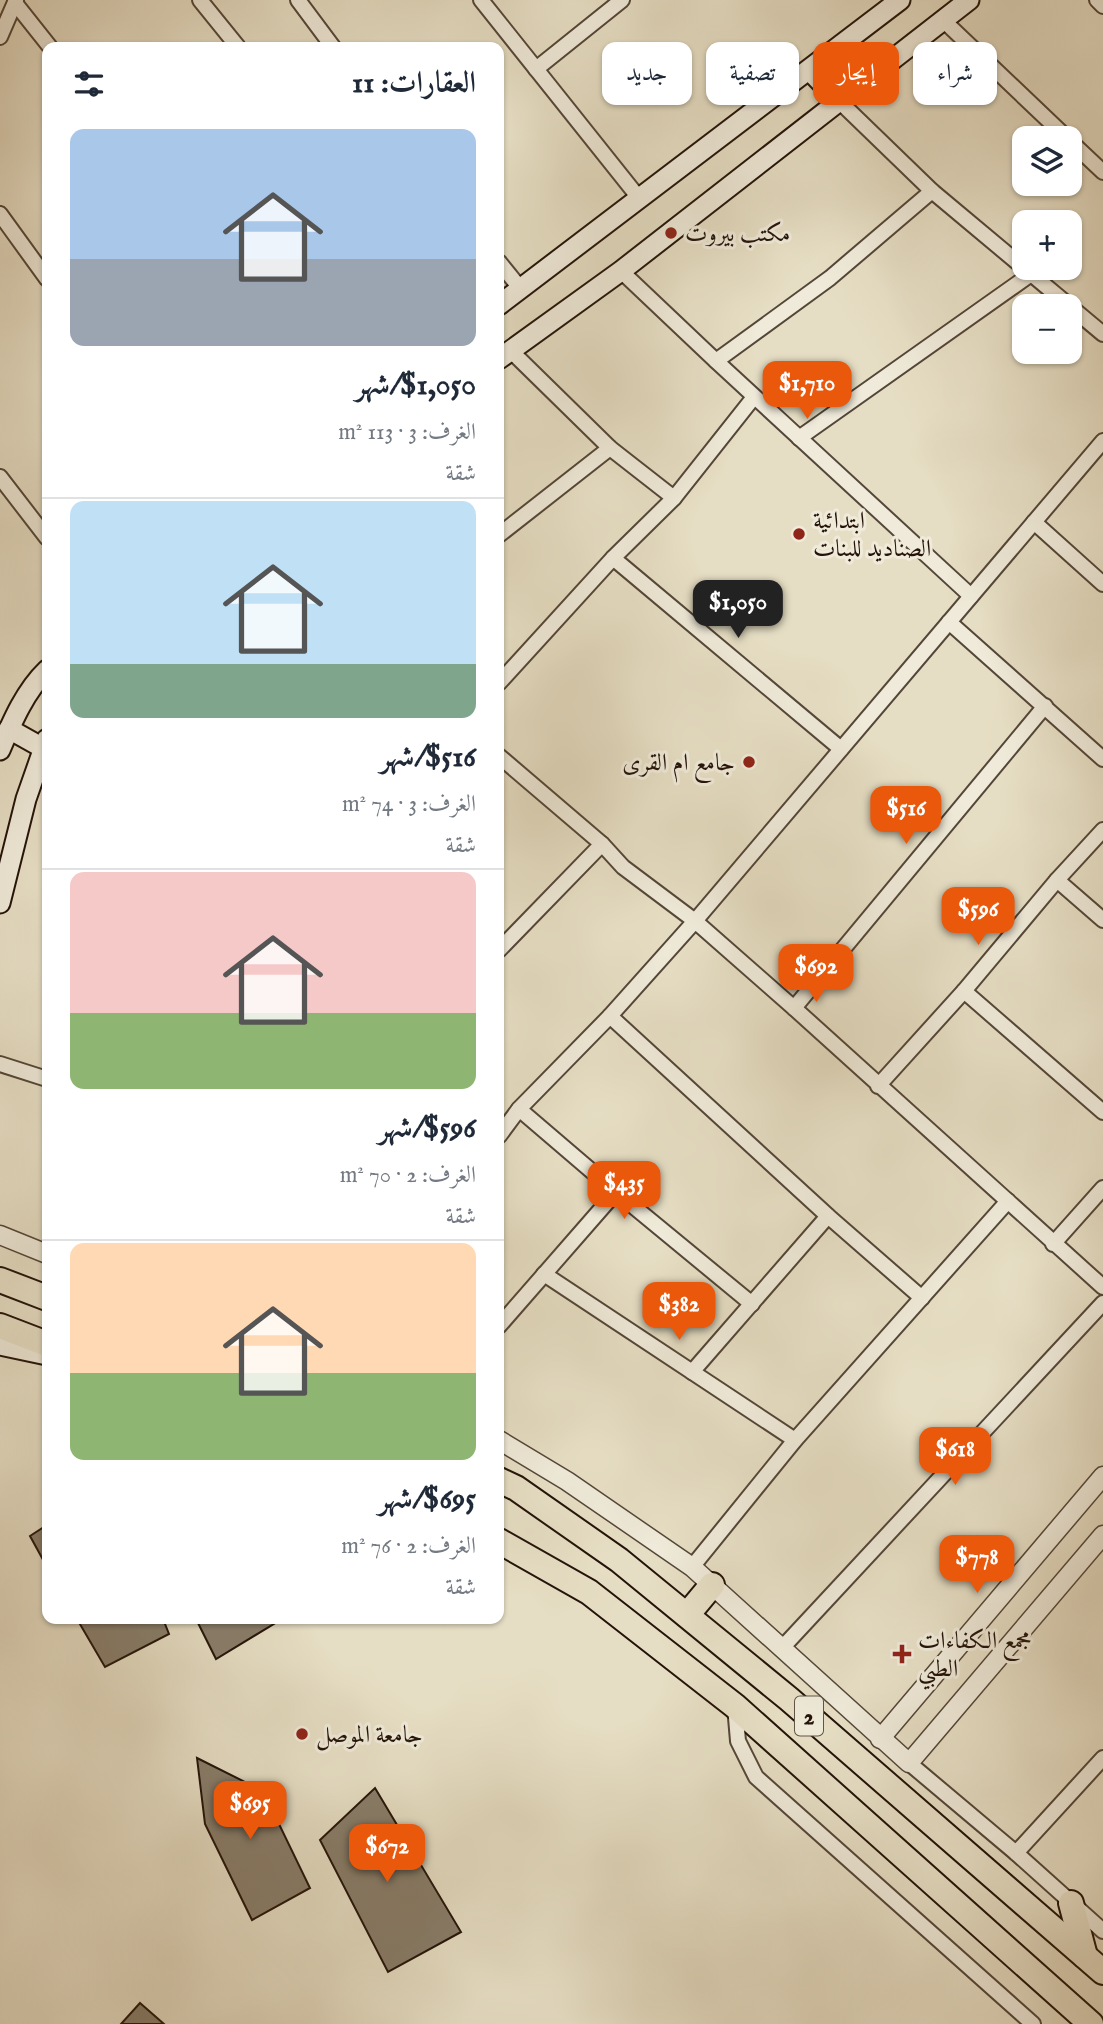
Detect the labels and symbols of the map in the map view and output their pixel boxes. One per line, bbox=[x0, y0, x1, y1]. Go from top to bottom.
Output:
place label: مكتب بيروت bbox=[685, 219, 790, 250]
marker: مكتب بيروت bbox=[663, 225, 679, 241]
pin: $1,710 bbox=[750, 362, 864, 421]
place label: ابتدائية الصناديد للبنات bbox=[813, 506, 931, 565]
marker: ابتدائية الصناديد للبنات bbox=[791, 526, 807, 542]
pin: $1,050 bbox=[681, 580, 795, 640]
place label: جامع ام القرى bbox=[622, 748, 735, 784]
marker: جامع ام القرى bbox=[741, 754, 757, 770]
pin: $516 bbox=[865, 786, 947, 846]
pin: $596 bbox=[937, 888, 1019, 947]
pin: $692 bbox=[775, 944, 857, 1004]
pin: $435 bbox=[583, 1162, 665, 1221]
pin: $382 bbox=[638, 1282, 720, 1342]
pin: $618 bbox=[914, 1428, 996, 1487]
pin: $778 bbox=[936, 1536, 1018, 1595]
place label: مجمع الكفاءات الطبي bbox=[918, 1626, 1032, 1690]
marker: مجمع الكفاءات الطبي bbox=[892, 1644, 912, 1664]
road number: 2 bbox=[795, 1696, 823, 1736]
place label: جامعة الموصل bbox=[316, 1720, 423, 1751]
marker: جامعة الموصل bbox=[294, 1726, 310, 1742]
pin: $695 bbox=[209, 1782, 291, 1841]
pin: $672 bbox=[346, 1825, 428, 1884]

